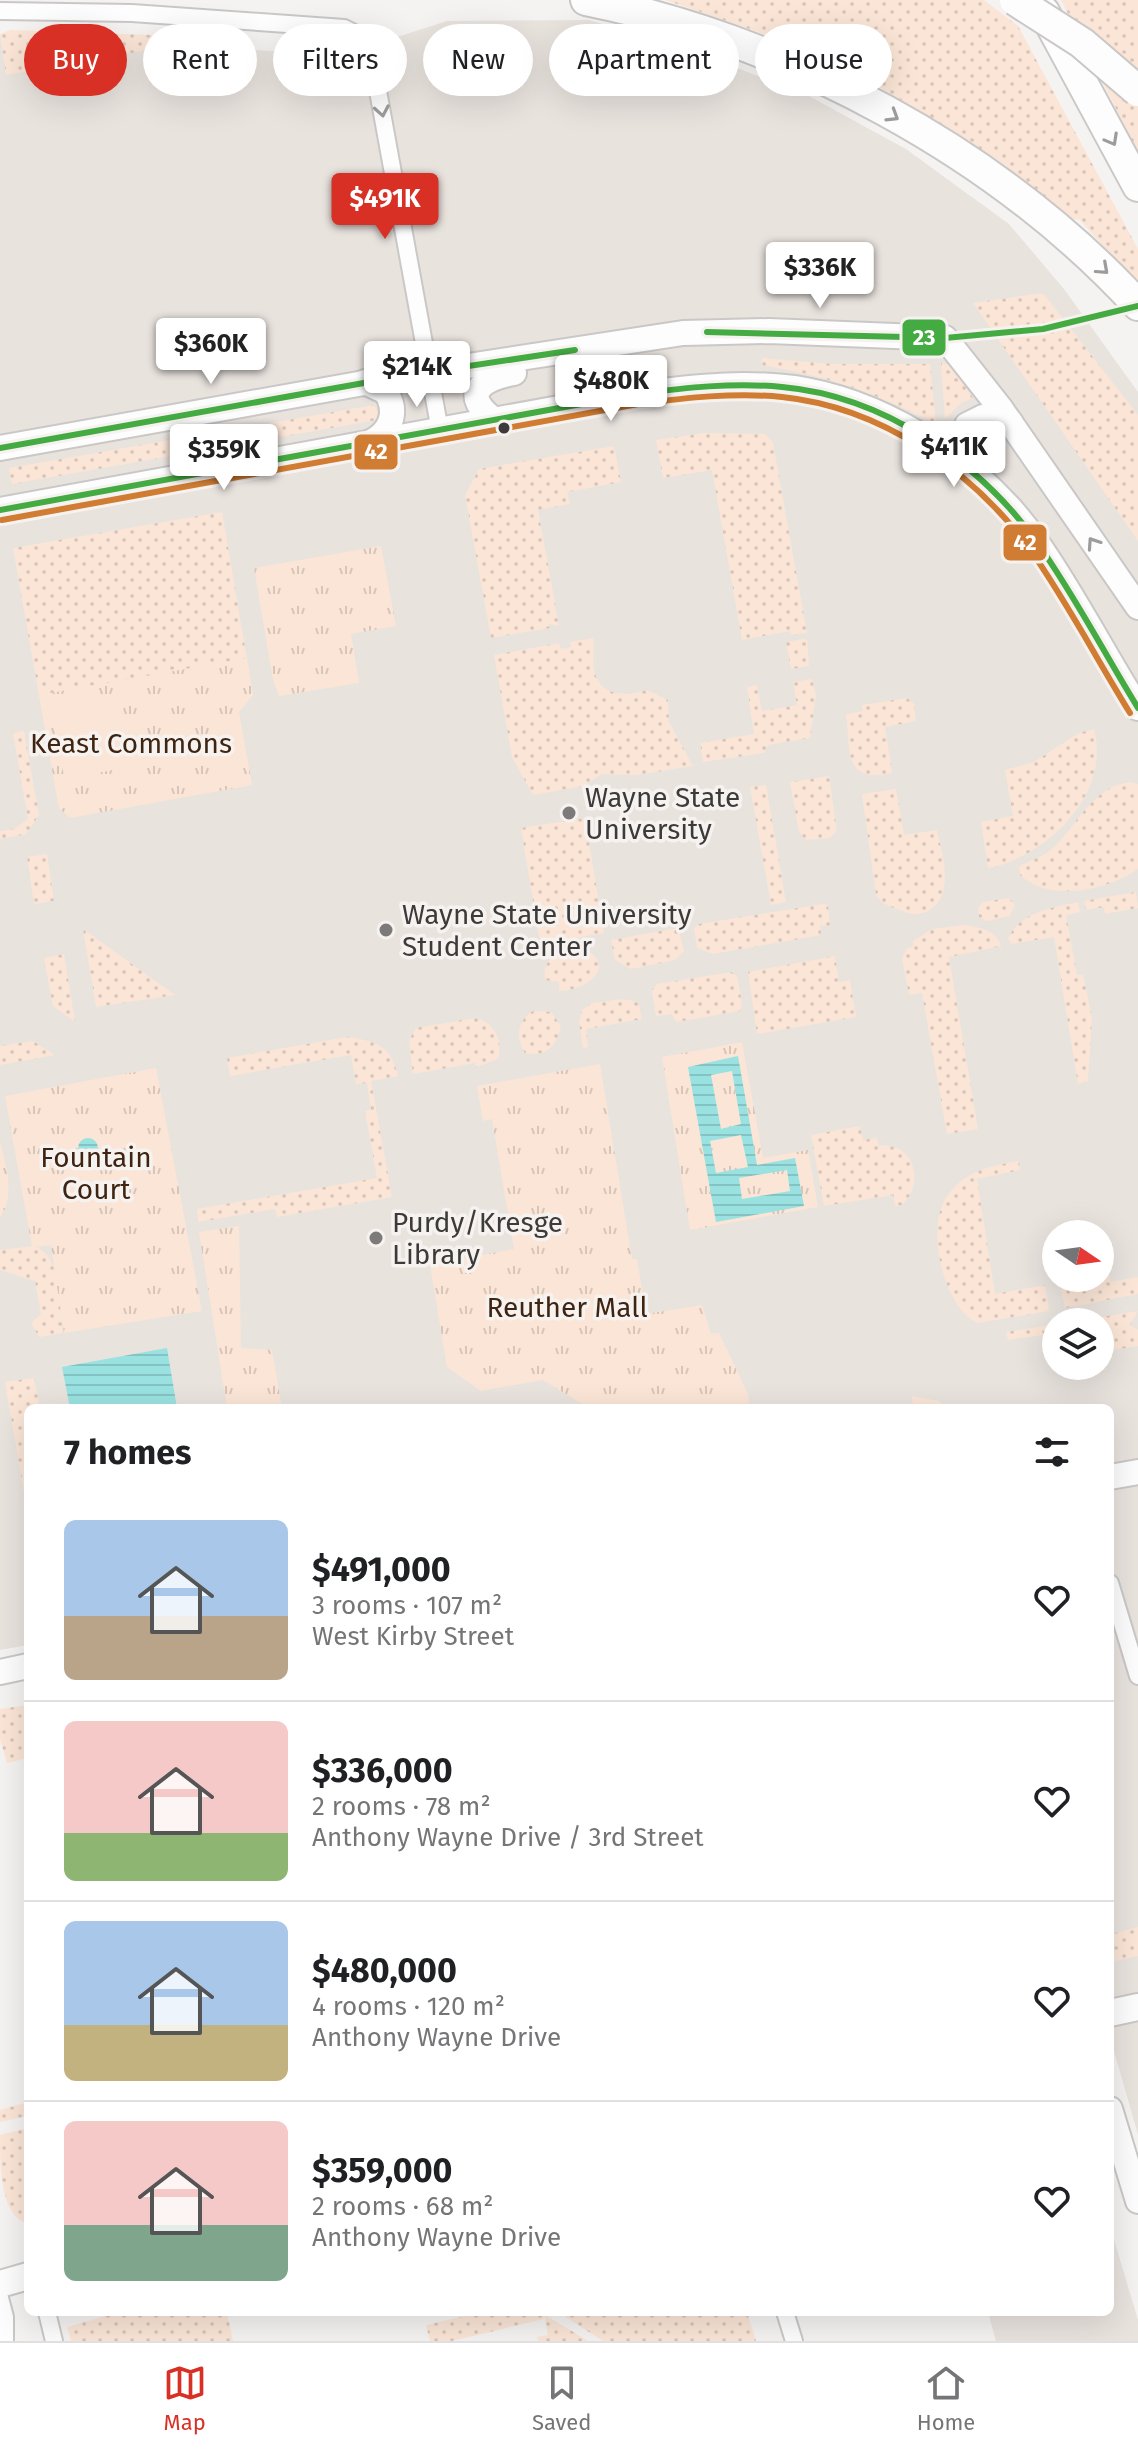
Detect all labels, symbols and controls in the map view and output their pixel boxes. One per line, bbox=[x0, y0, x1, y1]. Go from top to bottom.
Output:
chip: Buy bbox=[24, 24, 127, 96]
chip: Rent bbox=[143, 24, 257, 96]
chip: Filters bbox=[273, 24, 407, 96]
chip: New bbox=[423, 24, 533, 96]
chip: Apartment bbox=[549, 24, 739, 96]
chip: House bbox=[755, 24, 892, 96]
one-way arrow bbox=[372, 105, 389, 118]
one-way arrow bbox=[884, 106, 899, 122]
one-way arrow bbox=[1102, 132, 1118, 146]
pin: $491K bbox=[329, 173, 441, 241]
text: $491K bbox=[349, 183, 421, 214]
pin: $336K bbox=[764, 242, 876, 310]
text: $336K bbox=[784, 252, 856, 283]
one-way arrow bbox=[1094, 259, 1108, 274]
pin: $360K bbox=[155, 318, 267, 386]
line badge: 23 bbox=[901, 318, 947, 357]
text: 23 bbox=[913, 324, 935, 351]
text: $360K bbox=[174, 328, 248, 359]
pin: $214K bbox=[361, 341, 473, 409]
text: $214K bbox=[382, 351, 452, 382]
pin: $480K bbox=[555, 355, 667, 423]
text: $480K bbox=[573, 365, 649, 396]
unlabelled marker bbox=[496, 420, 512, 436]
pin: $411K bbox=[898, 421, 1010, 489]
pin: $359K bbox=[168, 424, 280, 492]
text: $411K bbox=[920, 431, 988, 462]
line badge: 42 bbox=[353, 433, 399, 471]
text: $359K bbox=[188, 434, 260, 465]
text: 42 bbox=[364, 438, 388, 465]
line badge: 42 bbox=[1002, 523, 1048, 562]
text: 42 bbox=[1013, 529, 1037, 556]
one-way arrow bbox=[1088, 538, 1103, 552]
park label: Keast Commons bbox=[30, 727, 232, 760]
place label: Wayne State University bbox=[585, 781, 740, 846]
marker: Wayne State University bbox=[560, 804, 578, 822]
place label: Wayne State University Student Center bbox=[402, 898, 692, 963]
marker: Wayne State University Student Center bbox=[377, 921, 395, 939]
park label: Fountain Court bbox=[40, 1141, 152, 1206]
place label: Purdy/Kresge Library bbox=[392, 1206, 563, 1271]
north arrow bbox=[1042, 1220, 1114, 1292]
map controls bbox=[1042, 1220, 1114, 1380]
marker: Purdy/Kresge Library bbox=[367, 1229, 385, 1247]
park label: Reuther Mall bbox=[486, 1291, 648, 1324]
button: layers bbox=[1042, 1308, 1114, 1380]
icon: filters bbox=[1030, 1430, 1074, 1474]
text: 7 homes bbox=[64, 1432, 191, 1473]
text: $491,000 bbox=[312, 1549, 451, 1590]
icon: home bbox=[128, 1552, 224, 1648]
icon: heart bbox=[1030, 1578, 1074, 1622]
text: 3 rooms · 107 m² bbox=[312, 1590, 502, 1621]
text: West Kirby Street bbox=[312, 1621, 514, 1652]
text: $336,000 bbox=[312, 1750, 453, 1791]
icon: home bbox=[128, 1753, 224, 1849]
icon: heart bbox=[1030, 1779, 1074, 1823]
text: 2 rooms · 78 m² bbox=[312, 1791, 491, 1822]
text: Anthony Wayne Drive / 3rd Street bbox=[312, 1822, 704, 1853]
text: $480,000 bbox=[312, 1950, 457, 1991]
icon: home bbox=[128, 1953, 224, 2049]
icon: heart bbox=[1030, 1979, 1074, 2023]
text: 4 rooms · 120 m² bbox=[312, 1991, 505, 2022]
text: Anthony Wayne Drive bbox=[312, 2022, 561, 2053]
text: $359,000 bbox=[312, 2150, 452, 2191]
icon: home bbox=[128, 2153, 224, 2249]
icon: heart bbox=[1030, 2179, 1074, 2223]
text: 2 rooms · 68 m² bbox=[312, 2191, 493, 2222]
text: Anthony Wayne Drive bbox=[312, 2222, 561, 2253]
tab: Map bbox=[163, 2361, 207, 2436]
tab: Saved bbox=[532, 2361, 591, 2436]
tab: Home bbox=[917, 2361, 975, 2436]

